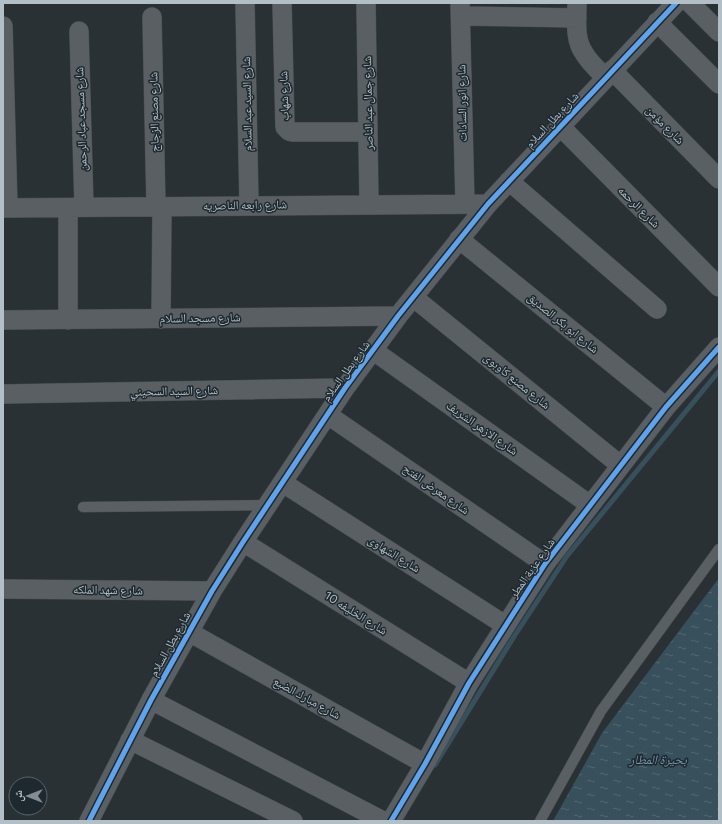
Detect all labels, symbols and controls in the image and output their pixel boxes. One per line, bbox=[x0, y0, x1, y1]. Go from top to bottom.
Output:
street label: شارع السيد عبد السلام bbox=[238, 56, 256, 152]
street label: شارع جمال عبد الناصر bbox=[359, 56, 377, 151]
street label: شارع انور السادات bbox=[453, 64, 471, 142]
street label: شارع مسجد عباد الرحمن bbox=[71, 67, 91, 171]
street label: شارع شهاب bbox=[275, 71, 293, 121]
street label: شارع مصنع الزجاج bbox=[145, 72, 163, 152]
street label: شارع بطل السلام bbox=[522, 88, 582, 152]
street label: شارع مؤمن bbox=[642, 102, 688, 148]
street label: شارع الرحمه bbox=[614, 182, 664, 232]
street label: شارع رابعه الناصريه bbox=[203, 196, 287, 214]
street label: شارع ابو بكر الصديق bbox=[524, 289, 602, 357]
street label: شارع مسجد السلام bbox=[159, 309, 241, 327]
street label: شارع بطل السلام bbox=[318, 337, 374, 405]
street label: شارع مصنع كاوبوى bbox=[480, 349, 554, 413]
street label: شارع السيد السحيني bbox=[130, 382, 218, 402]
street label: شارع الازهر الشريف bbox=[443, 397, 521, 459]
street label: شارع معرض الفتح bbox=[399, 460, 473, 518]
street label: شارع الشهاوى bbox=[365, 532, 423, 576]
street label: شارع عزبة المطر bbox=[505, 535, 559, 602]
street label: شارع شهد الملكه bbox=[73, 581, 143, 599]
street label: شارع الخليفه 10 bbox=[322, 587, 390, 639]
street label: شارع بطل السلام bbox=[146, 609, 194, 679]
street label: شارع مبارك الضبع bbox=[270, 673, 344, 723]
water label: بحيرة المطار bbox=[628, 751, 687, 767]
north arrow bbox=[8, 776, 48, 816]
text: ش bbox=[11, 790, 26, 802]

